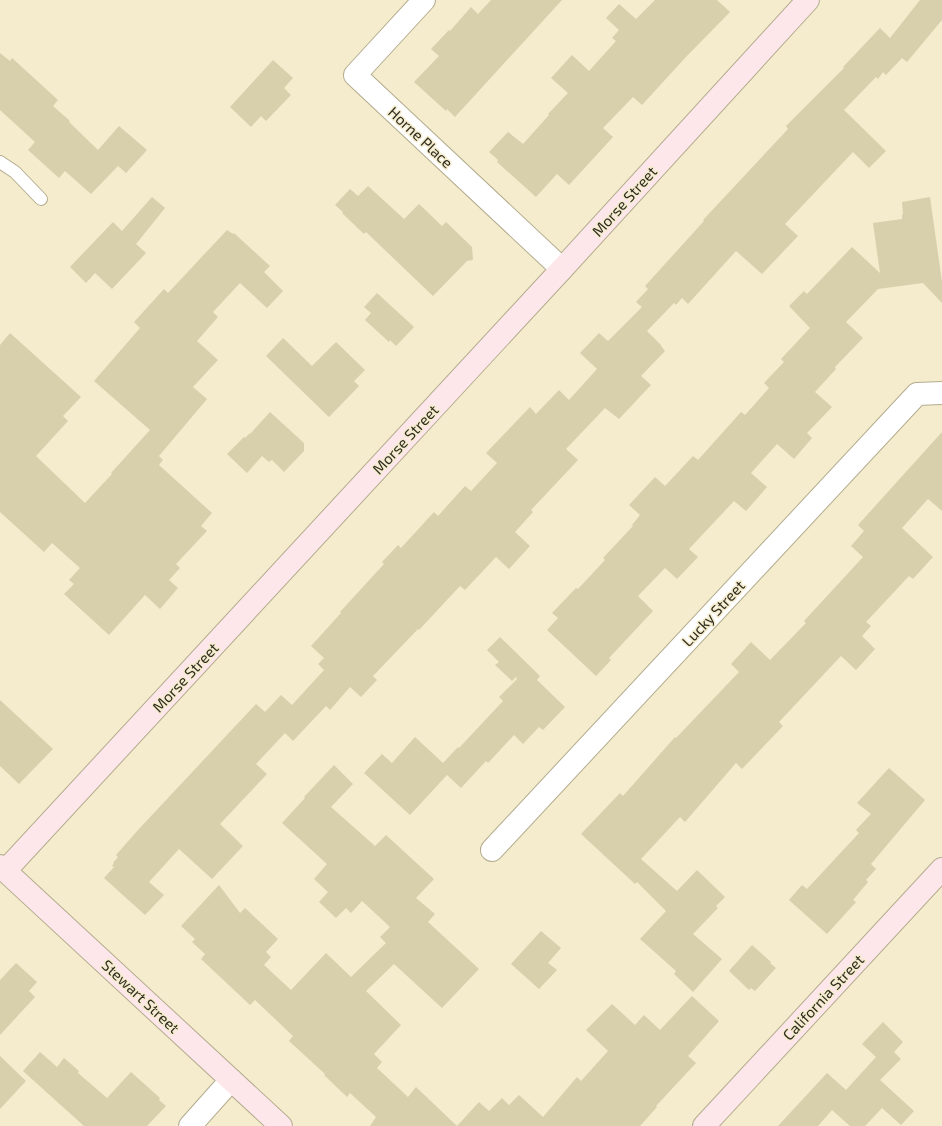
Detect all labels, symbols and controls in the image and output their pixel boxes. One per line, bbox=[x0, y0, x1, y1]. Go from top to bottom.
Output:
street label: Horne Place bbox=[385, 103, 457, 171]
street label: Morse Street bbox=[588, 162, 660, 240]
street label: Morse Street bbox=[368, 400, 442, 477]
street label: Lucky Street bbox=[678, 576, 748, 650]
street label: Morse Street bbox=[148, 638, 222, 715]
street label: California Street bbox=[779, 950, 868, 1044]
street label: Stewart Street bbox=[99, 956, 184, 1037]

